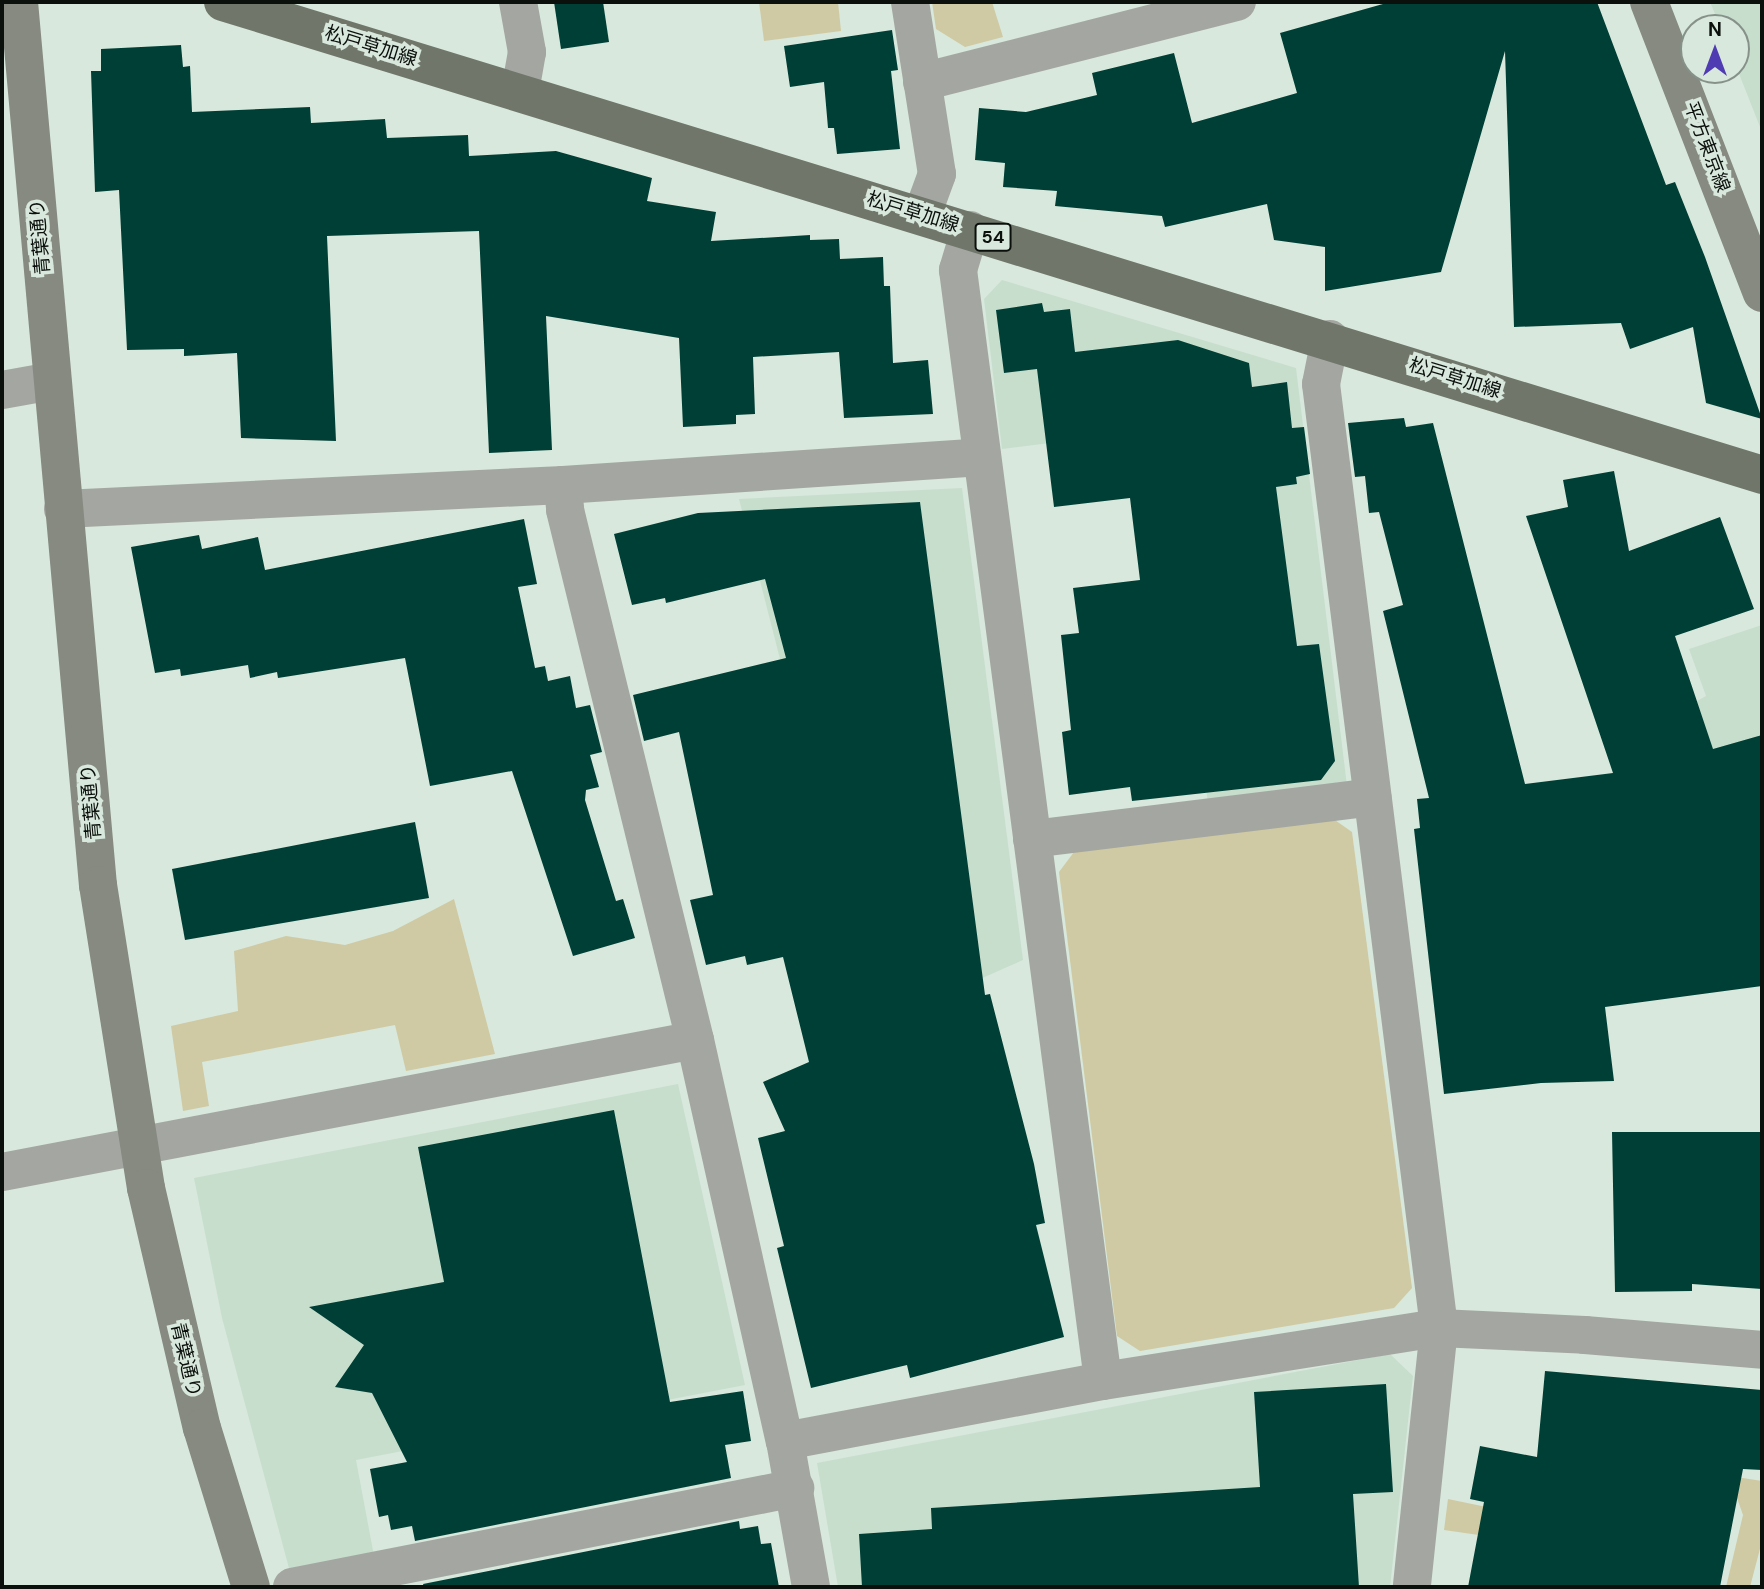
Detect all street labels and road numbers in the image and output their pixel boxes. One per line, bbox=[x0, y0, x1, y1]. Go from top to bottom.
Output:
street label: 松戸草加線 bbox=[322, 21, 420, 71]
street label: 平方東京線 bbox=[1679, 99, 1735, 195]
street label: 松戸草加線 bbox=[864, 187, 962, 237]
street label: 青葉通り bbox=[25, 198, 55, 276]
road number: 54 bbox=[974, 222, 1012, 251]
street label: 松戸草加線 bbox=[1406, 353, 1504, 403]
street label: 青葉通り bbox=[76, 763, 106, 841]
street label: 青葉通り bbox=[166, 1320, 206, 1400]

